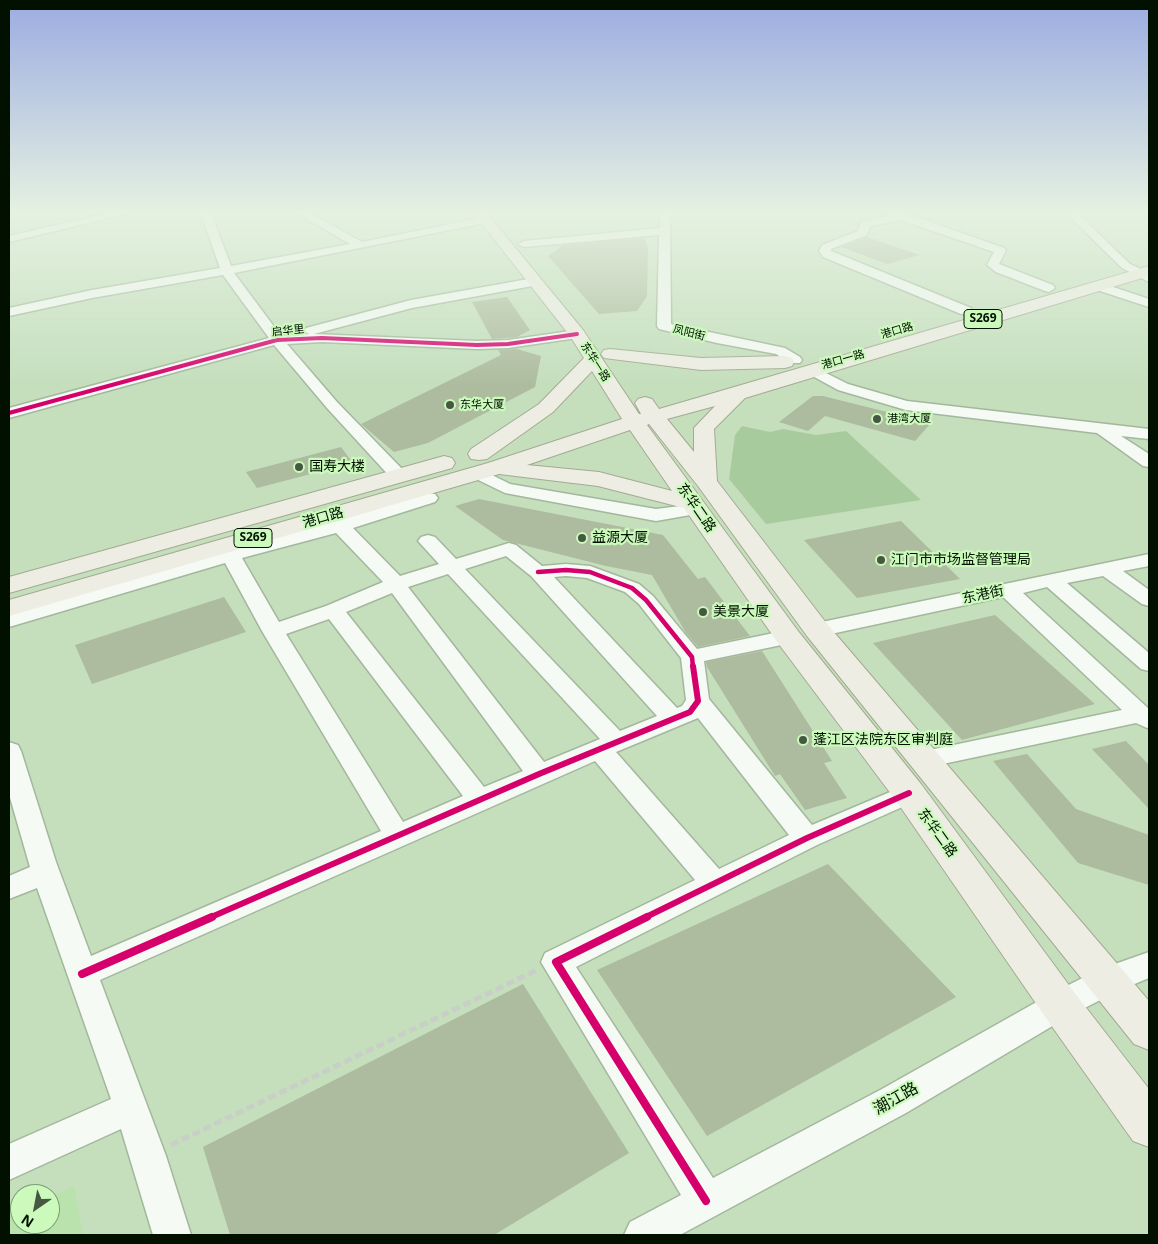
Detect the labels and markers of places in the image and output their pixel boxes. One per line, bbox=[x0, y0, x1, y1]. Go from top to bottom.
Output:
place label: 东华大厦 bbox=[460, 398, 504, 412]
marker: 东华大厦 bbox=[444, 399, 456, 411]
place label: 港湾大厦 bbox=[887, 412, 931, 426]
marker: 港湾大厦 bbox=[871, 413, 883, 425]
place label: 国寿大楼 bbox=[309, 459, 365, 475]
marker: 国寿大楼 bbox=[293, 461, 305, 473]
place label: 益源大厦 bbox=[592, 530, 648, 546]
marker: 益源大厦 bbox=[576, 532, 588, 544]
place label: 江门市市场监督管理局 bbox=[891, 552, 1031, 568]
marker: 江门市市场监督管理局 bbox=[875, 554, 887, 566]
place label: 美景大厦 bbox=[713, 604, 769, 620]
marker: 美景大厦 bbox=[697, 606, 709, 618]
place label: 蓬江区法院东区审判庭 bbox=[813, 732, 953, 748]
marker: 蓬江区法院东区审判庭 bbox=[797, 734, 809, 746]

